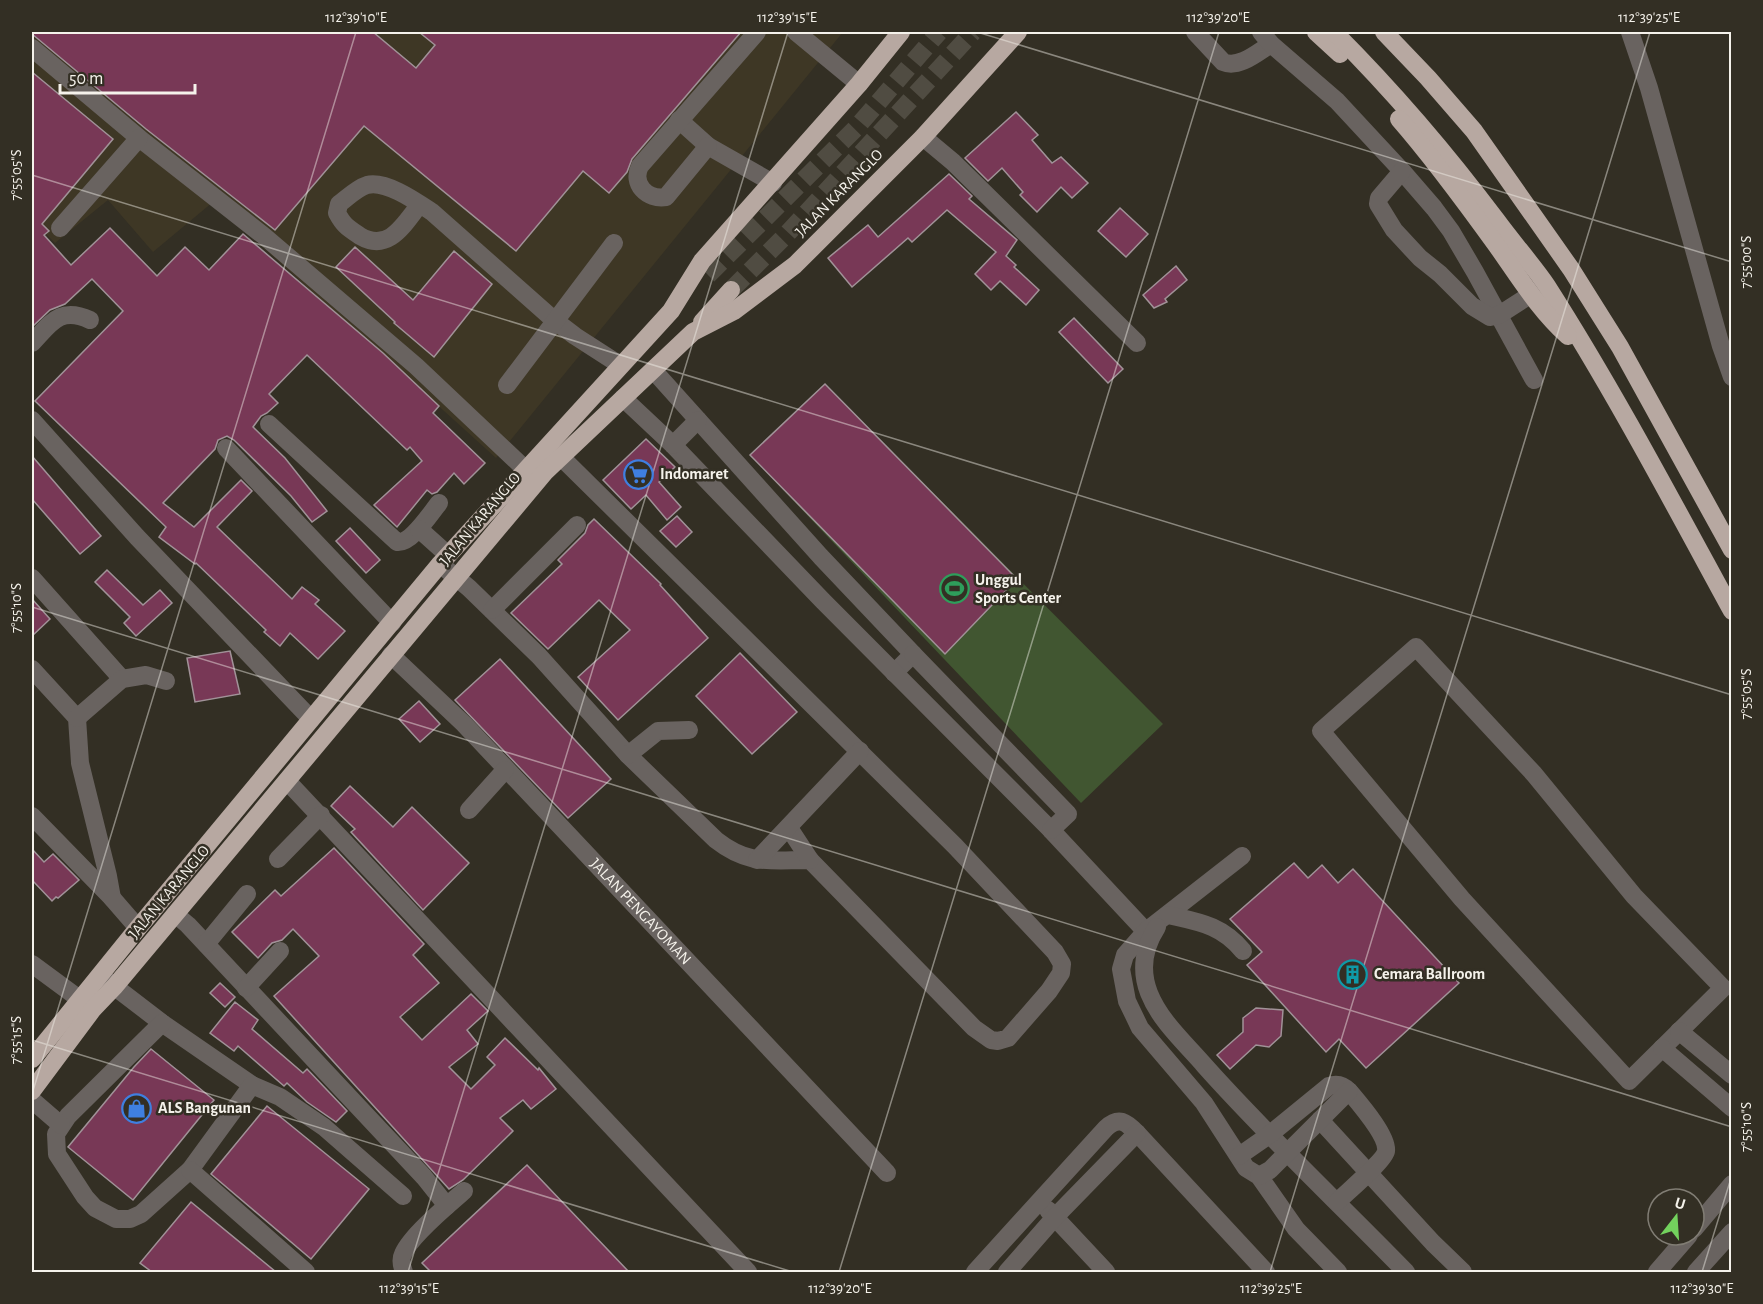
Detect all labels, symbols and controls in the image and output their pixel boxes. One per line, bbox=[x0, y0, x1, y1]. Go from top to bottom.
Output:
text: 112°39'10"E bbox=[325, 10, 387, 25]
text: 112°39'15"E bbox=[757, 10, 817, 25]
text: 112°39'20"E bbox=[1186, 10, 1250, 25]
text: 112°39'25"E bbox=[1618, 10, 1680, 25]
scale bar bbox=[60, 57, 195, 95]
text: 50 m bbox=[69, 70, 103, 88]
street label: JALAN KARANGLO bbox=[792, 146, 886, 240]
text: 7°55'05"S bbox=[9, 149, 24, 201]
text: 7°55'00"S bbox=[1739, 236, 1754, 288]
supermarket icon: Indomaret bbox=[623, 458, 655, 490]
place label: Indomaret bbox=[660, 466, 729, 482]
street label: JALAN KARANGLO bbox=[436, 469, 524, 569]
place label: Unggul Sports Center bbox=[975, 572, 1062, 606]
sports icon: Unggul Sports Center bbox=[938, 573, 970, 605]
text: 7°55'10"S bbox=[9, 583, 24, 633]
text: 7°55'05"S bbox=[1739, 668, 1754, 720]
street label: JALAN KARANGLO bbox=[125, 842, 213, 942]
street label: JALAN PENGAYOMAN bbox=[587, 855, 694, 968]
building icon: Cemara Ballroom bbox=[1337, 958, 1369, 990]
place label: Cemara Ballroom bbox=[1374, 966, 1485, 982]
text: 7°55'15"S bbox=[9, 1016, 24, 1064]
shop icon: ALS Bangunan bbox=[121, 1092, 153, 1124]
place label: ALS Bangunan bbox=[158, 1100, 251, 1116]
text: 7°55'10"S bbox=[1739, 1102, 1754, 1152]
north arrow bbox=[1646, 1187, 1706, 1247]
text: U bbox=[1673, 1194, 1687, 1213]
text: 112°39'15"E bbox=[379, 1281, 439, 1296]
text: 112°39'20"E bbox=[808, 1281, 872, 1296]
text: 112°39'25"E bbox=[1240, 1281, 1302, 1296]
text: 112°39'30"E bbox=[1671, 1281, 1733, 1296]

